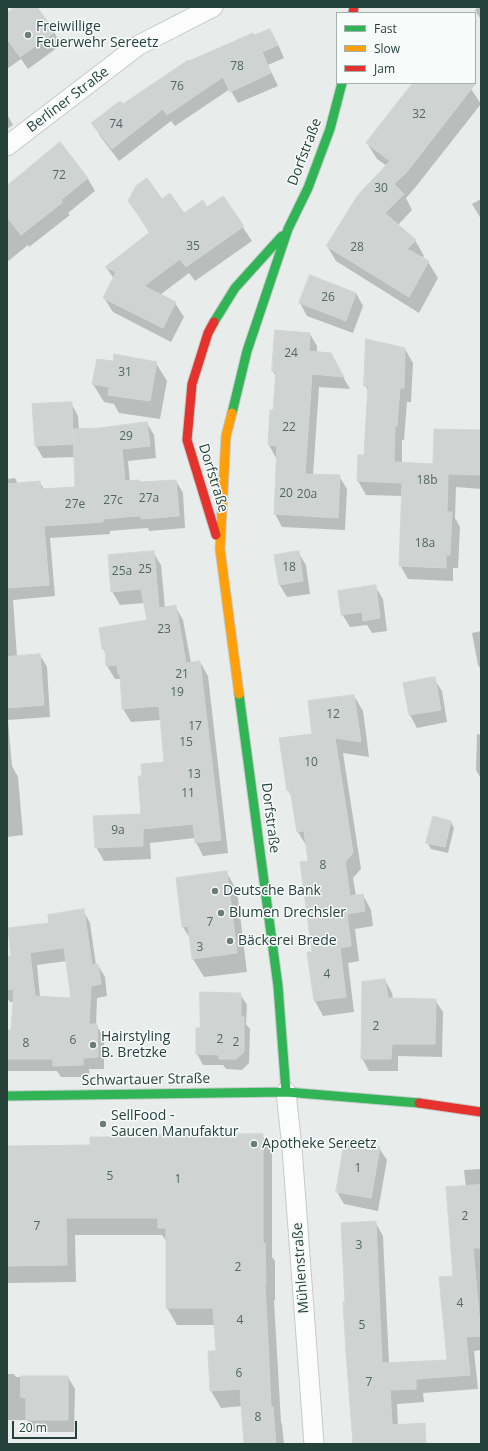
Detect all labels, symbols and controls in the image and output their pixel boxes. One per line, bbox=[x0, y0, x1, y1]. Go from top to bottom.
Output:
legend bbox=[336, 12, 476, 84]
place label: Freiwillige Feuerwehr Sereetz bbox=[36, 19, 158, 52]
text: Fast bbox=[374, 20, 397, 37]
marker: Freiwillige Feuerwehr Sereetz bbox=[23, 30, 33, 40]
text: Slow bbox=[374, 40, 400, 57]
house number: 78 bbox=[230, 60, 244, 74]
text: Jam bbox=[374, 60, 395, 77]
street label: Berliner Straße bbox=[24, 64, 112, 136]
house number: 76 bbox=[170, 80, 184, 94]
house number: 32 bbox=[412, 108, 426, 122]
street label: Dorfstraße bbox=[284, 116, 326, 188]
house number: 74 bbox=[109, 118, 123, 132]
house number: 72 bbox=[52, 169, 66, 183]
house number: 30 bbox=[374, 182, 388, 196]
house number: 35 bbox=[186, 240, 200, 254]
house number: 28 bbox=[350, 241, 364, 255]
house number: 26 bbox=[321, 291, 335, 305]
house number: 24 bbox=[284, 347, 298, 361]
house number: 31 bbox=[118, 366, 132, 380]
house number: 22 bbox=[282, 421, 296, 435]
house number: 29 bbox=[119, 430, 133, 444]
street label: Dorfstraße bbox=[195, 442, 231, 514]
house number: 18b bbox=[416, 474, 438, 488]
house number: 20 bbox=[279, 487, 293, 501]
house number: 20a bbox=[297, 488, 317, 502]
house number: 27a bbox=[139, 492, 159, 506]
house number: 27c bbox=[103, 494, 123, 508]
house number: 27e bbox=[65, 498, 85, 512]
house number: 18a bbox=[415, 537, 435, 551]
house number: 18 bbox=[282, 561, 296, 575]
house number: 25 bbox=[138, 563, 152, 577]
house number: 25a bbox=[112, 565, 132, 579]
house number: 23 bbox=[157, 623, 171, 637]
house number: 21 bbox=[175, 668, 189, 682]
house number: 19 bbox=[170, 686, 184, 700]
house number: 12 bbox=[326, 708, 340, 722]
house number: 17 bbox=[188, 720, 202, 734]
house number: 15 bbox=[179, 736, 193, 750]
house number: 10 bbox=[304, 756, 318, 770]
house number: 13 bbox=[187, 768, 201, 782]
street label: Dorfstraße bbox=[257, 782, 283, 854]
house number: 11 bbox=[181, 787, 195, 801]
house number: 9a bbox=[111, 824, 125, 838]
house number: 8 bbox=[320, 859, 326, 873]
place label: Deutsche Bank bbox=[223, 883, 321, 899]
marker: Deutsche Bank bbox=[210, 886, 220, 896]
place label: Blumen Drechsler bbox=[229, 905, 346, 921]
marker: Blumen Drechsler bbox=[216, 908, 226, 918]
house number: 7 bbox=[207, 916, 213, 930]
place label: Bäckerei Brede bbox=[238, 933, 337, 949]
marker: Bäckerei Brede bbox=[225, 936, 235, 946]
house number: 3 bbox=[197, 941, 203, 955]
house number: 4 bbox=[324, 968, 330, 982]
house number: 2 bbox=[373, 1020, 379, 1034]
place label: Hairstyling B. Bretzke bbox=[101, 1029, 170, 1062]
house number: 2 bbox=[217, 1033, 223, 1047]
house number: 6 bbox=[70, 1034, 76, 1048]
house number: 2 bbox=[233, 1036, 239, 1050]
house number: 8 bbox=[23, 1037, 29, 1051]
marker: Hairstyling B. Bretzke bbox=[88, 1040, 98, 1050]
street label: Schwartauer Straße bbox=[82, 1070, 210, 1090]
place label: SellFood - Saucen Manufaktur bbox=[111, 1108, 239, 1140]
marker: SellFood - Saucen Manufaktur bbox=[98, 1119, 108, 1129]
place label: Apotheke Sereetz bbox=[262, 1136, 377, 1152]
marker: Apotheke Sereetz bbox=[249, 1139, 259, 1149]
house number: 1 bbox=[355, 1162, 361, 1176]
house number: 5 bbox=[107, 1170, 113, 1184]
house number: 1 bbox=[175, 1173, 181, 1187]
house number: 2 bbox=[462, 1210, 468, 1224]
house number: 7 bbox=[34, 1220, 40, 1234]
street label: Mühlenstraße bbox=[289, 1222, 313, 1314]
house number: 3 bbox=[356, 1239, 362, 1253]
house number: 2 bbox=[235, 1261, 241, 1275]
house number: 4 bbox=[457, 1297, 463, 1311]
house number: 4 bbox=[237, 1314, 243, 1328]
house number: 5 bbox=[359, 1319, 365, 1333]
house number: 6 bbox=[236, 1367, 242, 1381]
house number: 7 bbox=[366, 1376, 372, 1390]
house number: 8 bbox=[255, 1411, 261, 1425]
scale bar bbox=[14, 1413, 79, 1439]
text: 20 m bbox=[19, 1419, 47, 1436]

